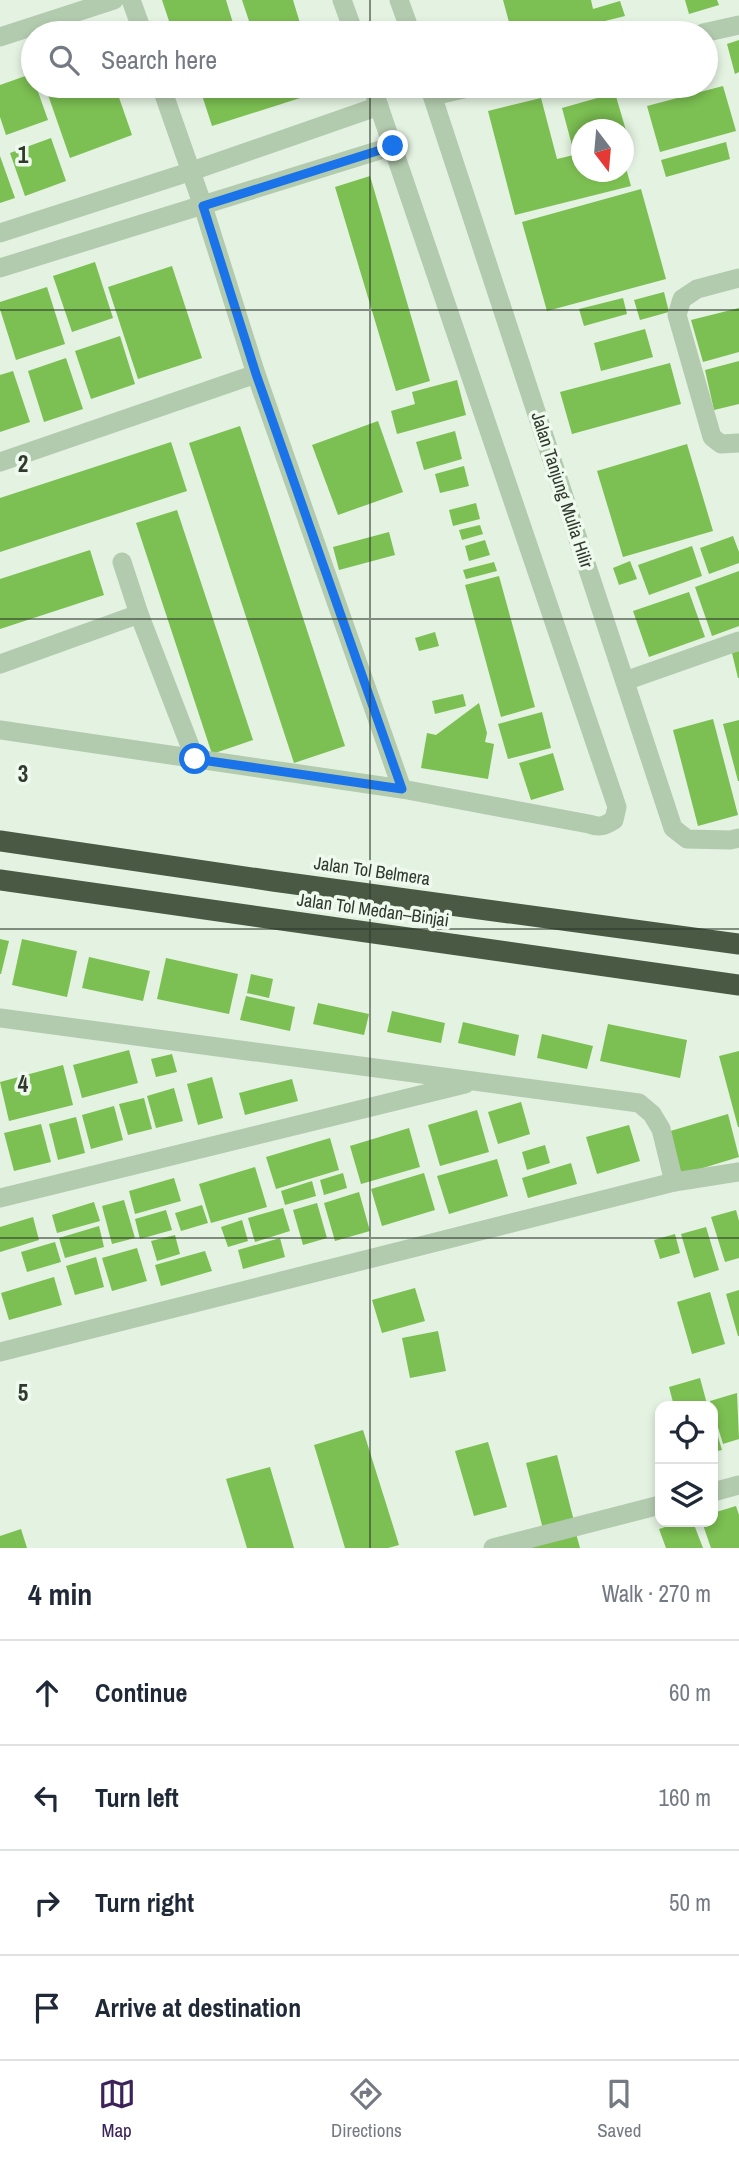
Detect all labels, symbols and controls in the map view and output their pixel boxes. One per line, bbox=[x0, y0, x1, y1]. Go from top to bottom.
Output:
search box bbox=[21, 21, 718, 98]
icon: search bbox=[45, 41, 83, 79]
text: Search here bbox=[101, 42, 217, 77]
north arrow bbox=[571, 119, 634, 182]
route end bbox=[377, 130, 408, 161]
text: 1 bbox=[18, 139, 29, 170]
street label: Jalan Tanjung Mulia Hilir bbox=[525, 409, 599, 571]
text: 2 bbox=[18, 448, 28, 479]
route start bbox=[179, 743, 210, 774]
text: 3 bbox=[18, 758, 28, 789]
street label: Jalan Tol Belmera bbox=[312, 850, 432, 891]
street label: Jalan Tol Medan–Binjai bbox=[295, 886, 451, 933]
text: 4 bbox=[18, 1068, 29, 1099]
text: 5 bbox=[18, 1377, 28, 1408]
map controls bbox=[655, 1401, 718, 1527]
button: locate bbox=[655, 1401, 718, 1464]
button: layers bbox=[655, 1464, 718, 1527]
text: 4 min bbox=[28, 1574, 92, 1614]
text: Walk · 270 m bbox=[602, 1578, 711, 1609]
icon: ahead bbox=[28, 1674, 66, 1712]
text: Continue bbox=[95, 1675, 187, 1710]
text: 60 m bbox=[669, 1677, 711, 1708]
icon: left bbox=[28, 1779, 66, 1817]
text: Turn left bbox=[95, 1780, 179, 1815]
text: 160 m bbox=[659, 1782, 711, 1813]
icon: right bbox=[28, 1884, 66, 1922]
text: Turn right bbox=[95, 1885, 194, 1920]
text: 50 m bbox=[669, 1887, 711, 1918]
icon: arrive bbox=[28, 1989, 66, 2027]
text: Arrive at destination bbox=[95, 1990, 301, 2025]
tab: Map bbox=[98, 2075, 136, 2143]
tab: Directions bbox=[331, 2075, 402, 2143]
tab: Saved bbox=[597, 2075, 641, 2143]

